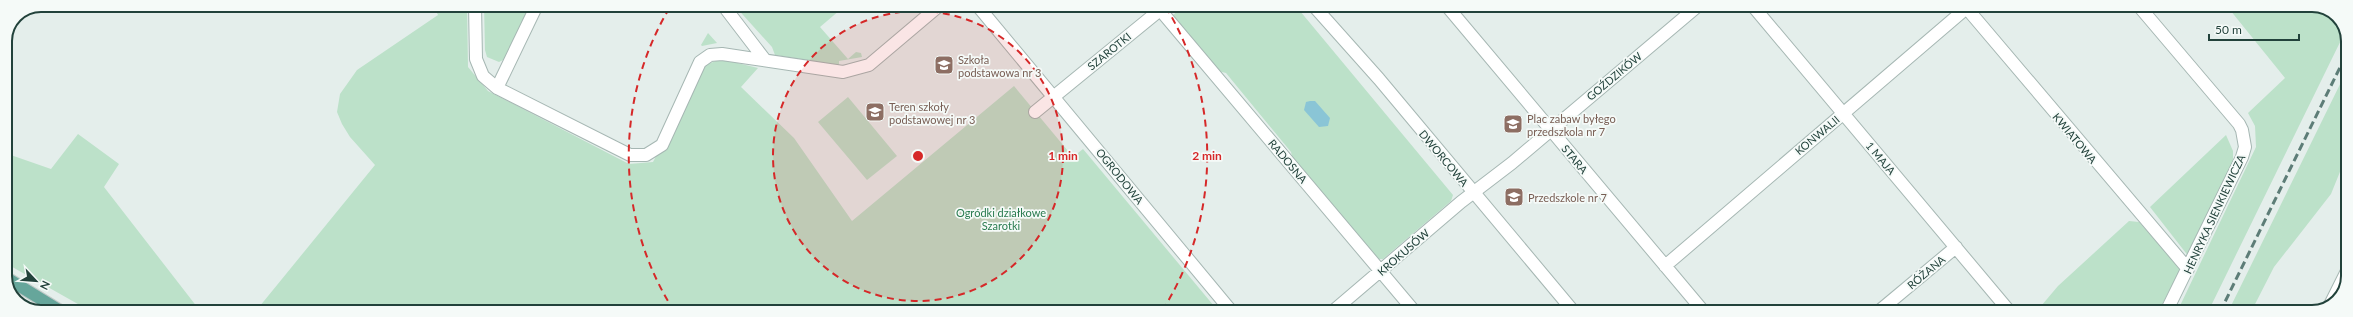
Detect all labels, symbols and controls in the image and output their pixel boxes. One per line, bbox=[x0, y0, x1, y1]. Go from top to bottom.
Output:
scale bar bbox=[2209, 16, 2299, 42]
text: 50 m bbox=[2215, 22, 2242, 37]
street label: SZAROTKI bbox=[1085, 30, 1133, 72]
street label: GOŹDZIKÓW bbox=[1584, 49, 1645, 103]
place label: Szkoła podstawowa nr 3 bbox=[958, 53, 1041, 79]
school or university icon: Szkoła podstawowa nr 3 bbox=[933, 54, 955, 76]
place label: Teren szkoły podstawowej nr 3 bbox=[889, 100, 975, 126]
school or university icon: Teren szkoły podstawowej nr 3 bbox=[864, 101, 886, 123]
street label: KWIATOWA bbox=[2050, 110, 2100, 166]
place label: Plac zabaw byłego przedszkola nr 7 bbox=[1527, 112, 1616, 138]
school or university icon: Plac zabaw byłego przedszkola nr 7 bbox=[1502, 113, 1524, 135]
street label: KONWALII bbox=[1792, 113, 1842, 157]
street label: DWORCOWA bbox=[1417, 127, 1472, 189]
street label: RADOSNA bbox=[1266, 136, 1310, 186]
street label: 1 MAJA bbox=[1864, 139, 1899, 177]
street label: STARA bbox=[1559, 142, 1591, 176]
street label: OGRODOWA bbox=[1094, 146, 1147, 207]
text: 1 min bbox=[1048, 148, 1078, 163]
text: 2 min bbox=[1192, 148, 1222, 163]
centre of rings bbox=[911, 149, 925, 163]
street label: HENRYKA SIENKIEWICZA bbox=[2181, 152, 2248, 276]
school or university icon: Przedszkole nr 7 bbox=[1503, 186, 1525, 208]
place label: Przedszkole nr 7 bbox=[1528, 191, 1607, 204]
park label: Ogródki działkowe Szarotki bbox=[956, 206, 1046, 232]
street label: KROKUSÓW bbox=[1374, 226, 1432, 278]
street label: RÓŻANA bbox=[1904, 252, 1948, 292]
north arrow bbox=[16, 261, 56, 301]
text: N bbox=[38, 279, 53, 292]

